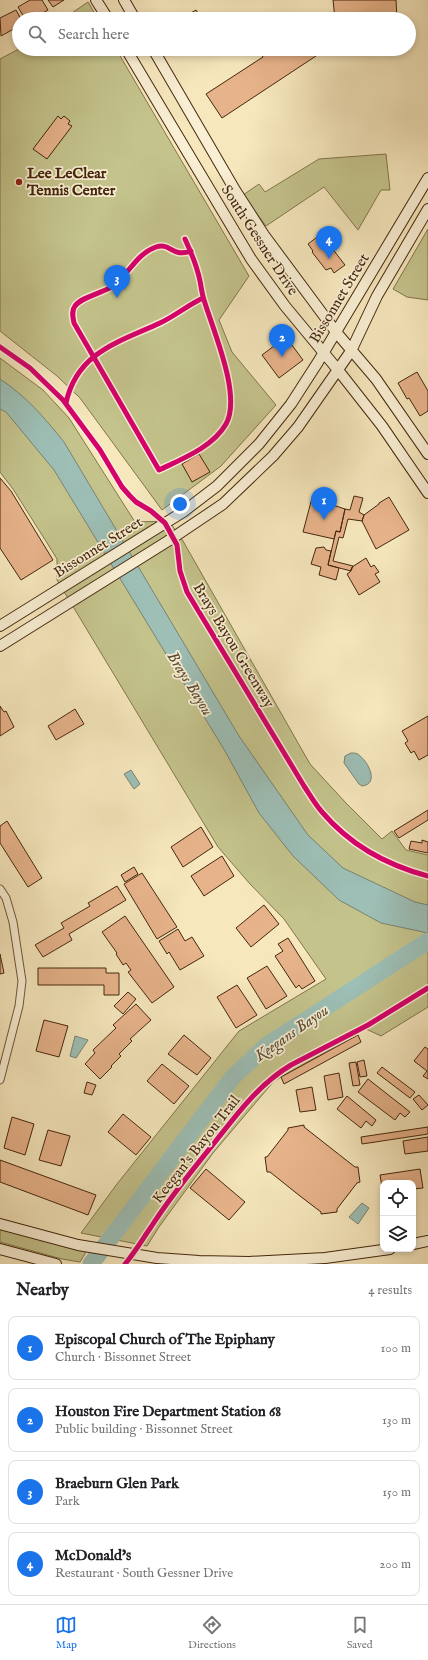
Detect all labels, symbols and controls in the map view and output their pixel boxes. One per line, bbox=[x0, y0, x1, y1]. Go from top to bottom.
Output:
search box bbox=[12, 12, 416, 56]
icon: search bbox=[26, 23, 48, 45]
text: Search here bbox=[58, 25, 129, 44]
place label: Lee LeClear Tennis Center bbox=[26, 164, 116, 200]
marker: Lee LeClear Tennis Center bbox=[14, 177, 24, 187]
street label: South Gessner Drive bbox=[217, 181, 302, 299]
pin: 4 bbox=[316, 226, 342, 259]
street label: Bissonnet Street bbox=[305, 250, 374, 346]
pin: 3 bbox=[104, 265, 130, 298]
pin: 2 bbox=[269, 324, 295, 357]
pin: 1 bbox=[311, 487, 337, 520]
your location bbox=[170, 494, 190, 514]
street label: Bissonnet Street bbox=[50, 513, 146, 582]
street label: Brays Bayou Greenway bbox=[190, 579, 278, 711]
water label: Brays Bayou bbox=[164, 647, 218, 719]
water label: Keegans Bayou bbox=[250, 1001, 333, 1067]
street label: Keegan's Bayou Trail bbox=[148, 1091, 245, 1207]
map controls bbox=[380, 1180, 416, 1252]
button: locate bbox=[380, 1180, 416, 1216]
button: layers bbox=[380, 1216, 416, 1252]
text: Nearby bbox=[16, 1280, 69, 1301]
text: 4 results bbox=[368, 1282, 412, 1299]
text: Episcopal Church of The Epiphany bbox=[55, 1330, 275, 1349]
text: 1 bbox=[28, 1340, 32, 1357]
text: 100 m bbox=[381, 1340, 411, 1357]
text: Church · Bissonnet Street bbox=[55, 1349, 191, 1366]
text: Houston Fire Department Station 68 bbox=[55, 1402, 281, 1421]
text: 2 bbox=[27, 1412, 33, 1429]
text: 130 m bbox=[382, 1412, 411, 1429]
text: Public building · Bissonnet Street bbox=[55, 1421, 233, 1438]
text: Braeburn Glen Park bbox=[55, 1474, 179, 1493]
text: 3 bbox=[28, 1484, 32, 1501]
text: 150 m bbox=[382, 1484, 411, 1501]
text: Park bbox=[55, 1493, 80, 1510]
text: McDonald's bbox=[55, 1546, 131, 1565]
text: 4 bbox=[27, 1556, 33, 1573]
text: 200 m bbox=[379, 1556, 411, 1573]
text: Restaurant · South Gessner Drive bbox=[55, 1565, 233, 1582]
tab: Map bbox=[55, 1614, 77, 1652]
tab: Directions bbox=[188, 1614, 236, 1652]
tab: Saved bbox=[347, 1614, 373, 1652]

